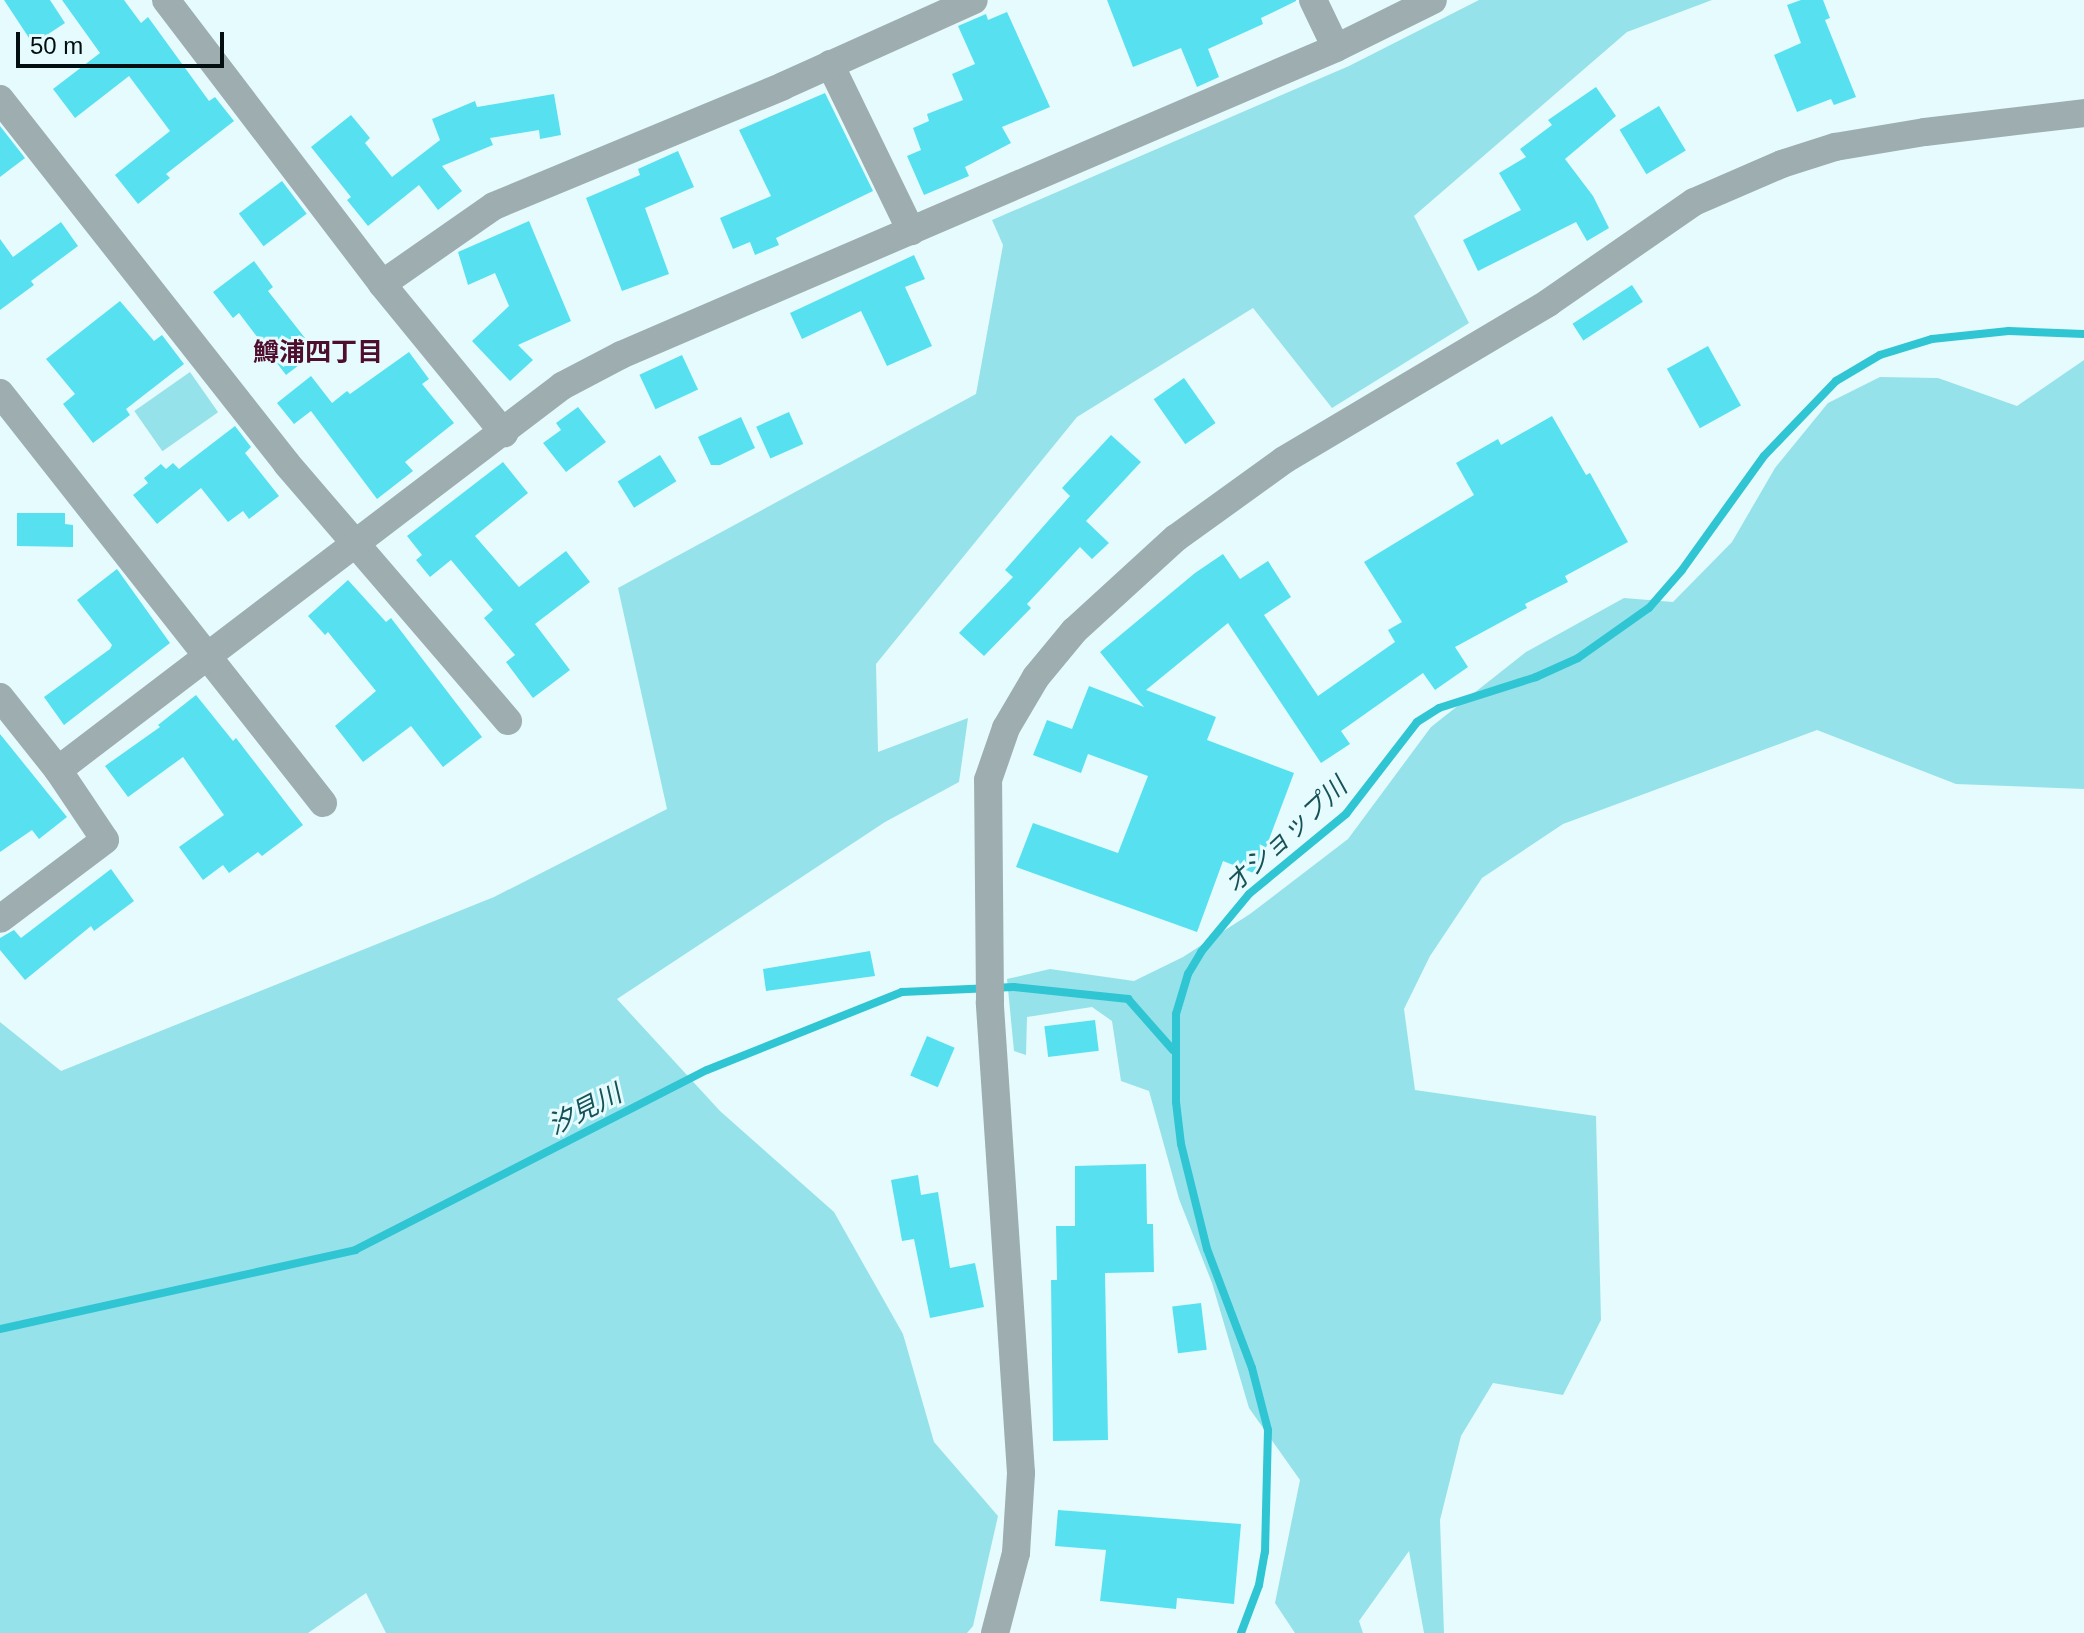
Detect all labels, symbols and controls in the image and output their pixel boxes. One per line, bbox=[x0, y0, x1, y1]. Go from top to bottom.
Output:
scale bar bbox=[20, 16, 228, 66]
text: 50 m bbox=[30, 32, 83, 59]
district label: 鱒浦四丁目 bbox=[253, 337, 383, 369]
water label: オショップ川 bbox=[1218, 771, 1354, 901]
water label: 汐見川 bbox=[543, 1078, 627, 1142]

